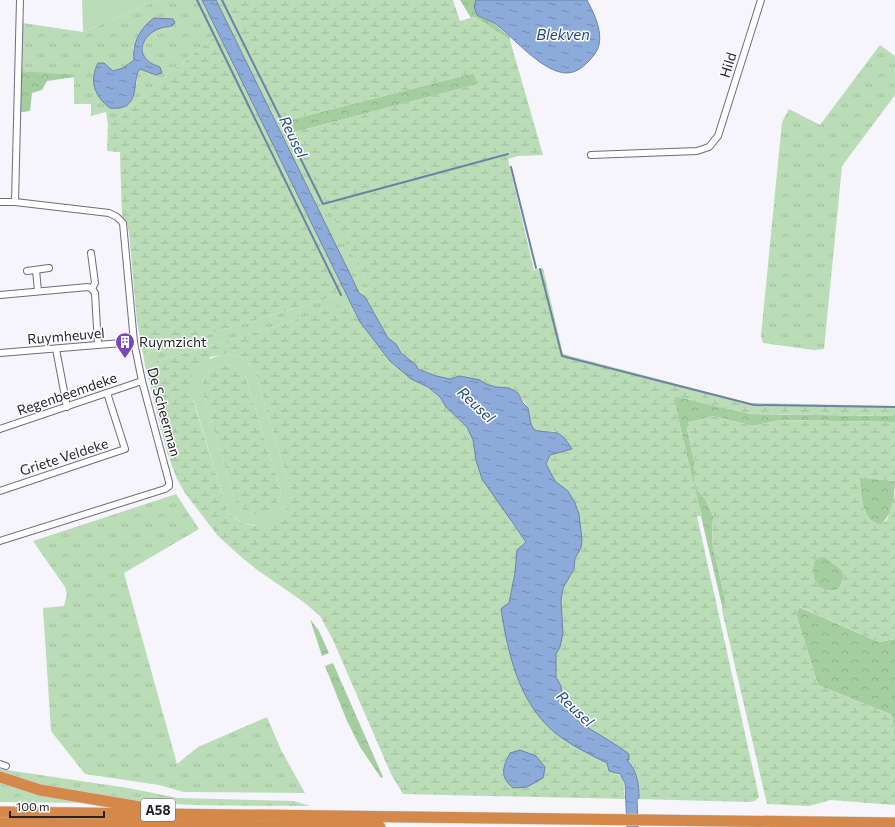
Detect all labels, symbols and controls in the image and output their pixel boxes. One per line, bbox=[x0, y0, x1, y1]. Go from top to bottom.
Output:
water label: Blekven bbox=[536, 25, 590, 43]
street label: Hild bbox=[716, 50, 739, 80]
water label: Reusel bbox=[276, 113, 312, 162]
street label: Ruymheuvel bbox=[27, 324, 105, 347]
building icon: Ruymzicht bbox=[114, 331, 136, 359]
place label: Ruymzicht bbox=[139, 333, 207, 350]
street label: De Scheerman bbox=[144, 365, 185, 458]
street label: Regenbeemdeke bbox=[15, 368, 119, 419]
water label: Reusel bbox=[454, 383, 500, 427]
street label: Griete Veldeke bbox=[17, 434, 110, 479]
water label: Reusel bbox=[553, 687, 599, 731]
scale bar bbox=[10, 793, 104, 819]
text: 100 m bbox=[16, 799, 50, 813]
road number: A58 bbox=[141, 799, 175, 821]

